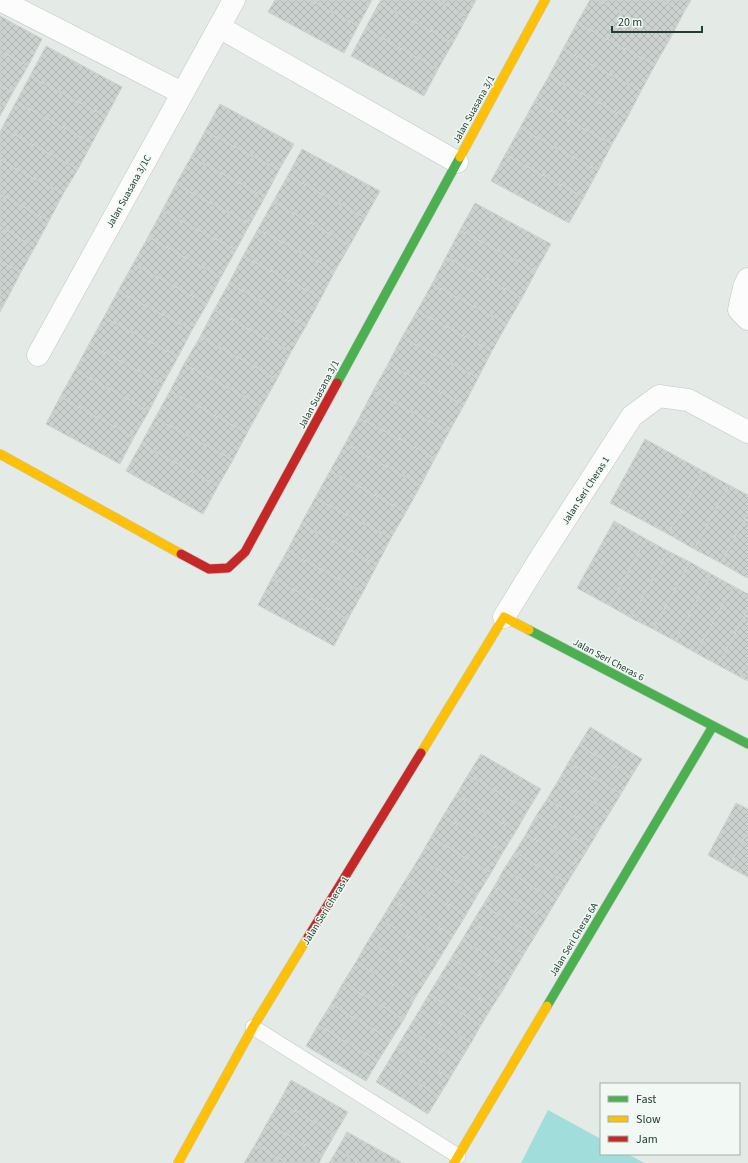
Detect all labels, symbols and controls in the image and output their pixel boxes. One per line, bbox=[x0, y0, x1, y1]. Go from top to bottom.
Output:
scale bar bbox=[612, 8, 702, 34]
text: 20 m bbox=[618, 14, 642, 31]
street label: Jalan Suasana 3/1 bbox=[449, 73, 498, 146]
street label: Jalan Suasana 3/1C bbox=[103, 152, 155, 231]
street label: Jalan Suasana 3/1 bbox=[295, 358, 343, 431]
street label: Jalan Seri Cheras 1 bbox=[559, 454, 613, 527]
street label: Jalan Seri Cheras 6 bbox=[571, 635, 647, 685]
street label: Jalan Seri Cheras 1 bbox=[299, 873, 353, 948]
street label: Jalan Seri Cheras 6A bbox=[546, 899, 602, 979]
legend bbox=[600, 1083, 740, 1155]
text: Fast bbox=[636, 1091, 656, 1108]
text: Slow bbox=[636, 1111, 661, 1128]
text: Jam bbox=[636, 1131, 658, 1148]

